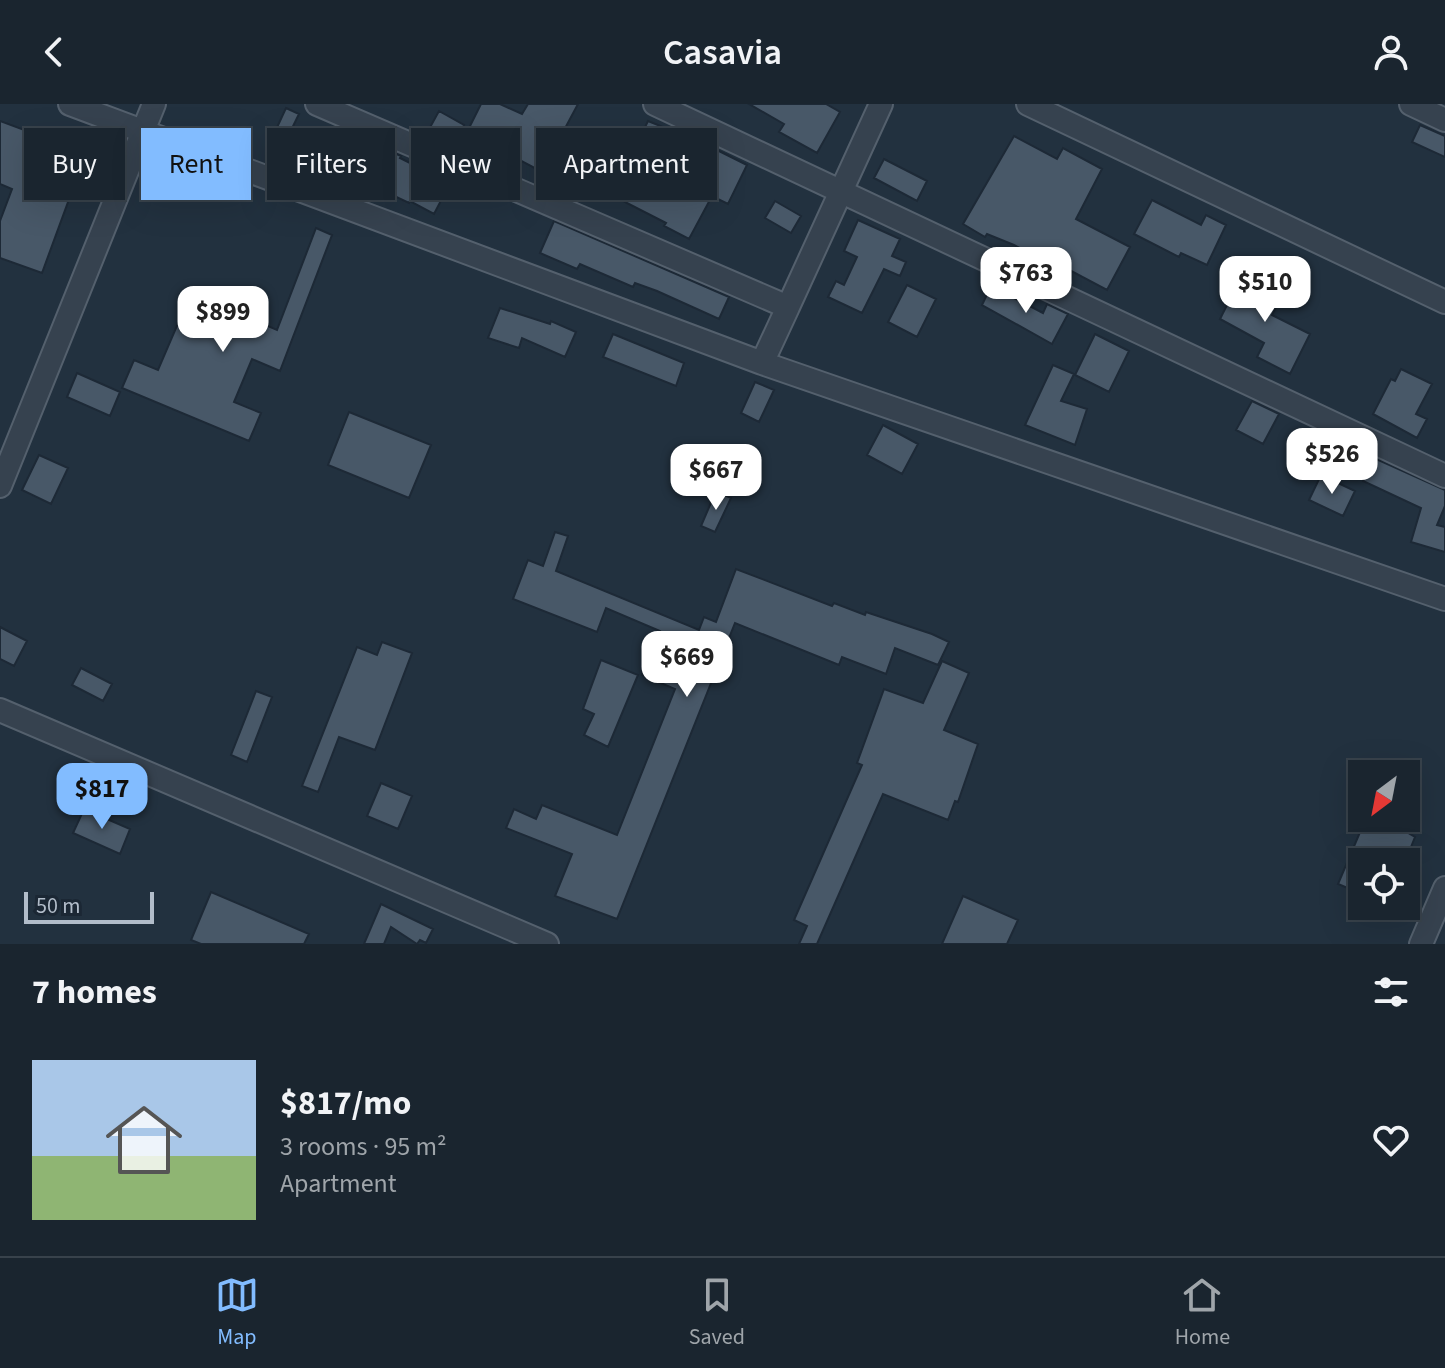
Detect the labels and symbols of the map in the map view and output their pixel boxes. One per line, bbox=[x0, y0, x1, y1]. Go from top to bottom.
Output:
pin: $763 bbox=[979, 247, 1073, 315]
pin: $510 bbox=[1218, 256, 1312, 324]
pin: $899 bbox=[176, 286, 270, 354]
pin: $526 bbox=[1285, 428, 1379, 496]
pin: $667 bbox=[669, 444, 763, 512]
pin: $669 bbox=[640, 631, 734, 699]
north arrow bbox=[1348, 760, 1420, 832]
pin: $817 bbox=[55, 763, 149, 831]
scale bar bbox=[24, 888, 154, 924]

